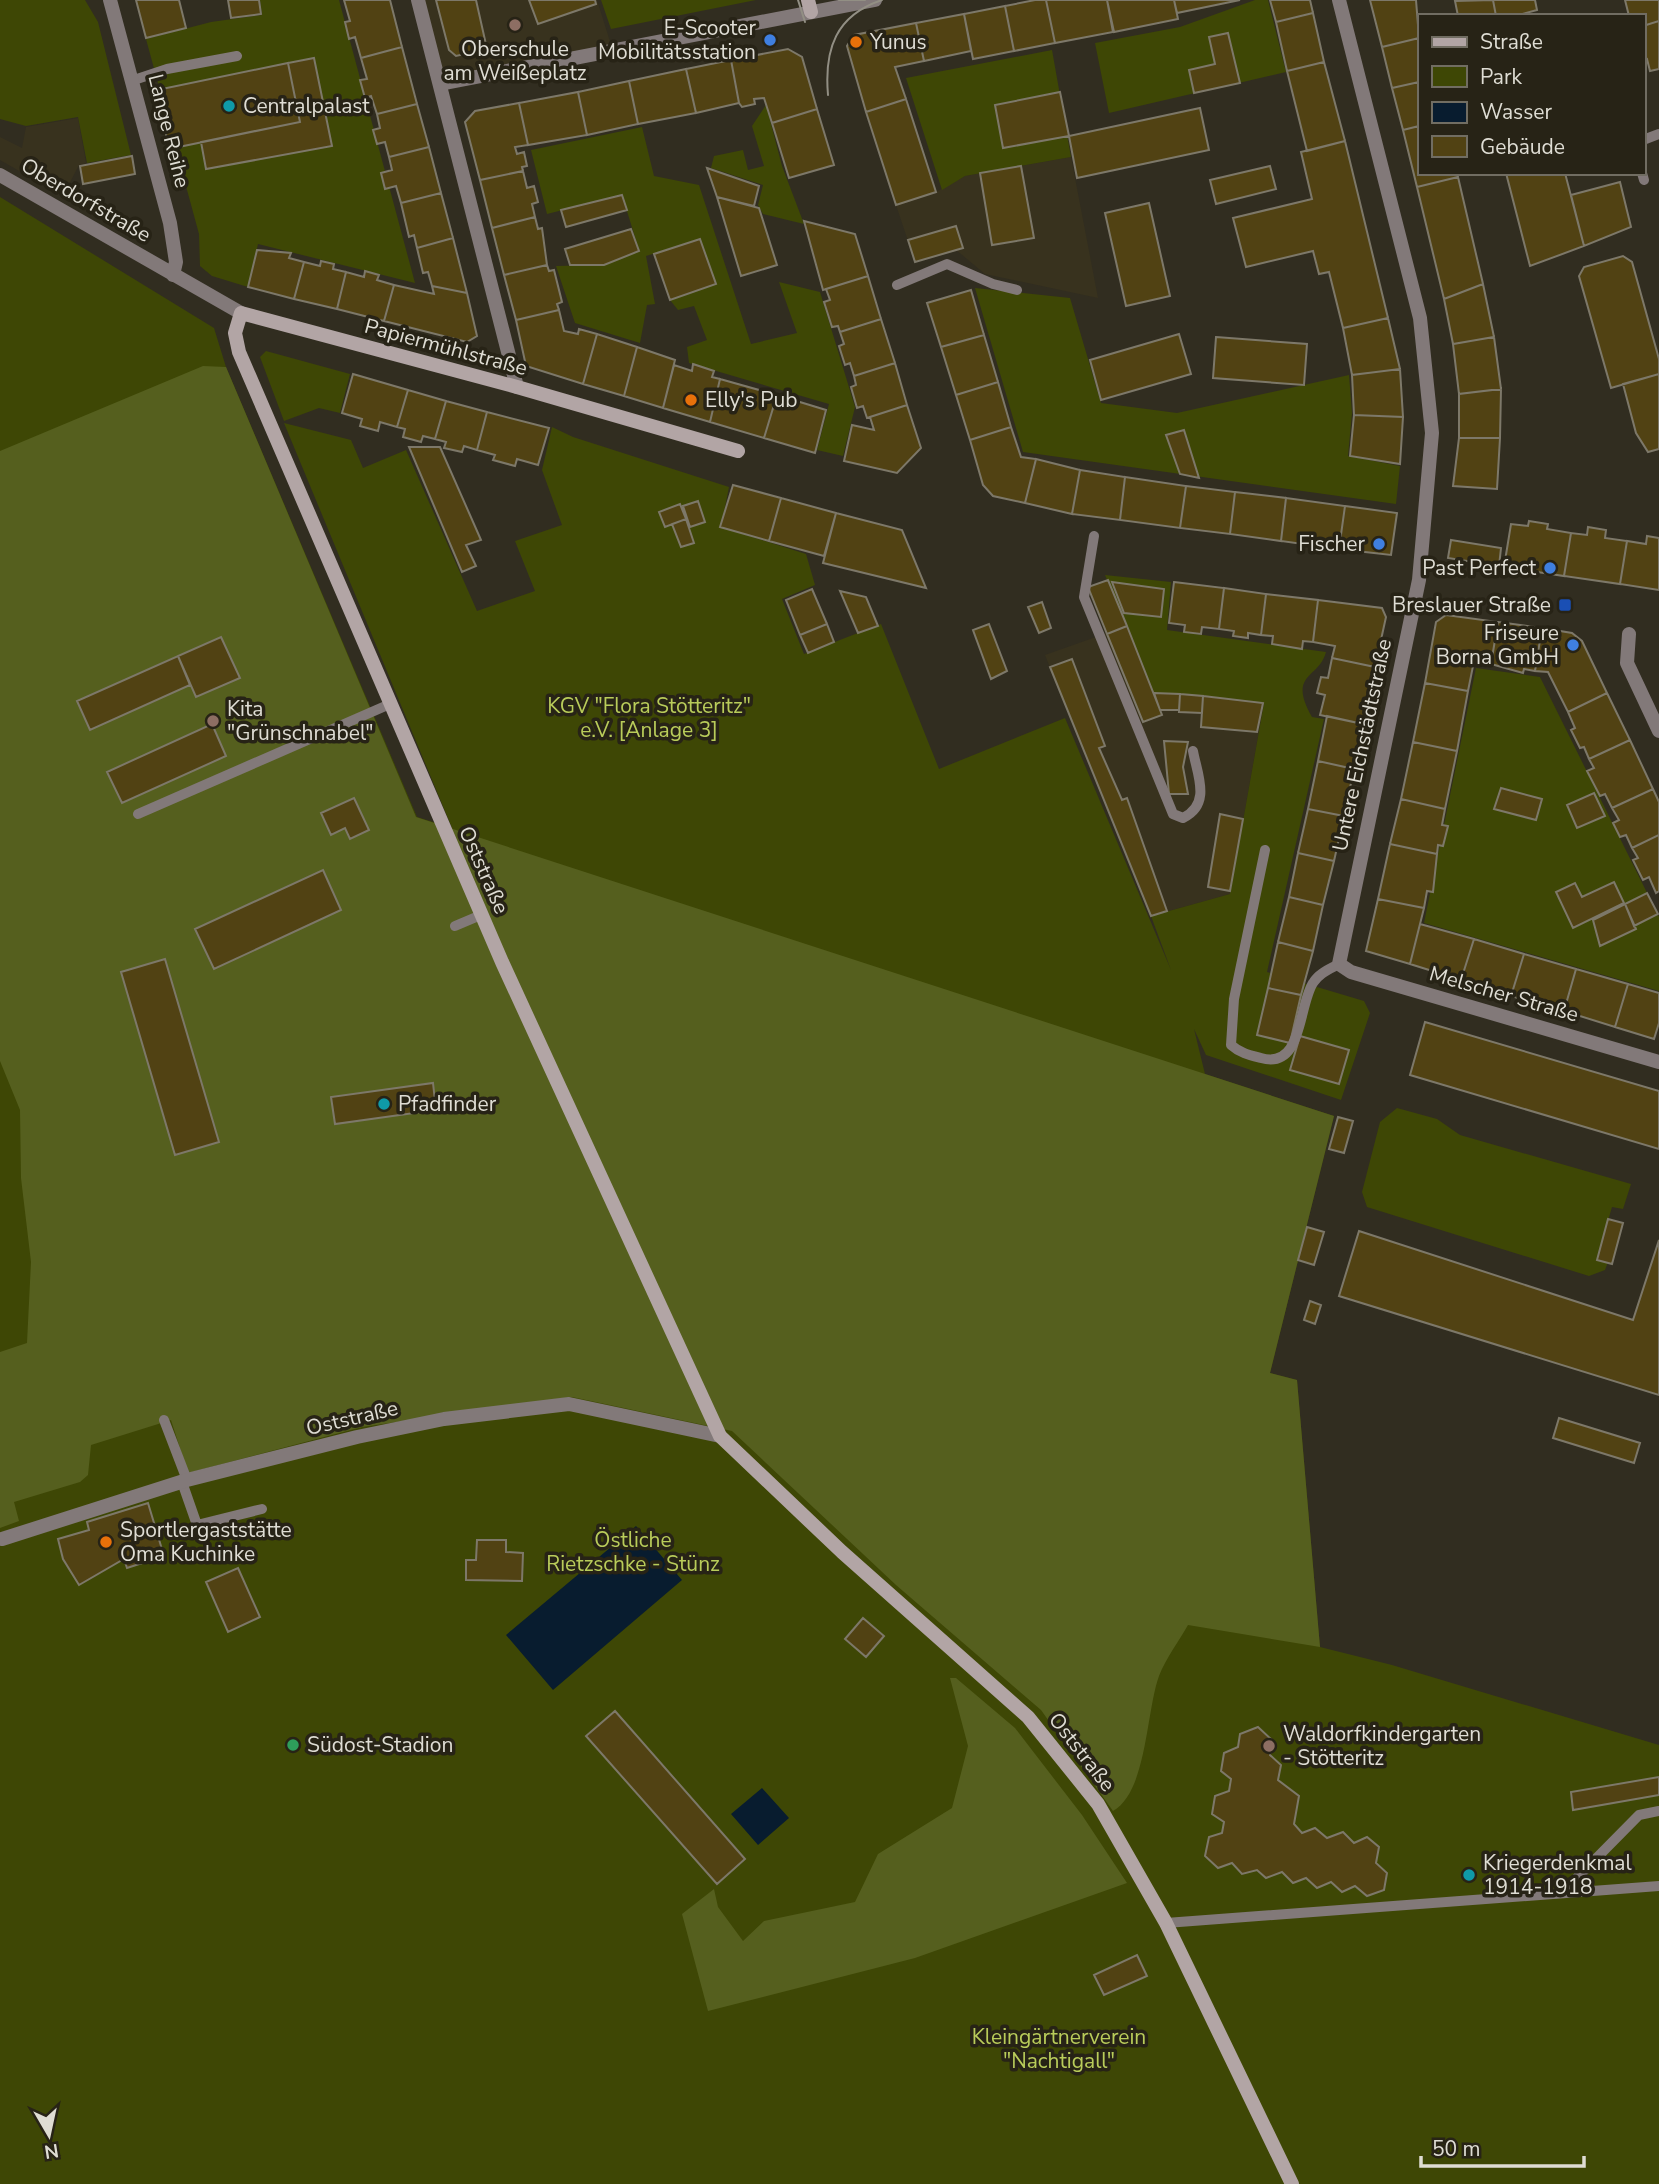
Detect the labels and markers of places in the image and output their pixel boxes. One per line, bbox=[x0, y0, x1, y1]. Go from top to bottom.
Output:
place label: E-Scooter Mobilitätsstation bbox=[598, 14, 756, 66]
marker: Oberschule am Weißeplatz bbox=[507, 17, 523, 33]
place label: Yunus bbox=[869, 28, 927, 56]
marker: E-Scooter Mobilitätsstation bbox=[762, 32, 778, 48]
marker: Yunus bbox=[848, 34, 864, 50]
place label: Oberschule am Weißeplatz bbox=[443, 35, 587, 87]
place label: Centralpalast bbox=[243, 92, 370, 120]
marker: Centralpalast bbox=[221, 98, 237, 114]
place label: Elly's Pub bbox=[705, 386, 798, 414]
marker: Elly's Pub bbox=[683, 392, 699, 408]
place label: Fischer bbox=[1298, 530, 1365, 558]
marker: Fischer bbox=[1371, 536, 1387, 552]
place label: Past Perfect bbox=[1422, 554, 1537, 582]
marker: Past Perfect bbox=[1542, 560, 1558, 576]
place label: Breslauer Straße bbox=[1392, 591, 1551, 619]
marker: Breslauer Straße bbox=[1557, 597, 1573, 613]
place label: Friseure Borna GmbH bbox=[1436, 619, 1559, 671]
marker: Friseure Borna GmbH bbox=[1565, 637, 1581, 653]
place label: Kita "Grünschnabel" bbox=[227, 695, 374, 747]
marker: Kita "Grünschnabel" bbox=[205, 713, 221, 729]
place label: Pfadfinder bbox=[398, 1090, 497, 1118]
marker: Pfadfinder bbox=[376, 1096, 392, 1112]
place label: Sportlergaststätte Oma Kuchinke bbox=[120, 1516, 292, 1568]
marker: Sportlergaststätte Oma Kuchinke bbox=[98, 1534, 114, 1550]
place label: Waldorfkindergarten - Stötteritz bbox=[1283, 1720, 1481, 1772]
place label: Südost-Stadion bbox=[307, 1731, 453, 1759]
marker: Südost-Stadion bbox=[285, 1737, 301, 1753]
marker: Waldorfkindergarten - Stötteritz bbox=[1261, 1738, 1277, 1754]
place label: Kriegerdenkmal 1914-1918 bbox=[1483, 1849, 1632, 1901]
marker: Kriegerdenkmal 1914-1918 bbox=[1461, 1867, 1477, 1883]

